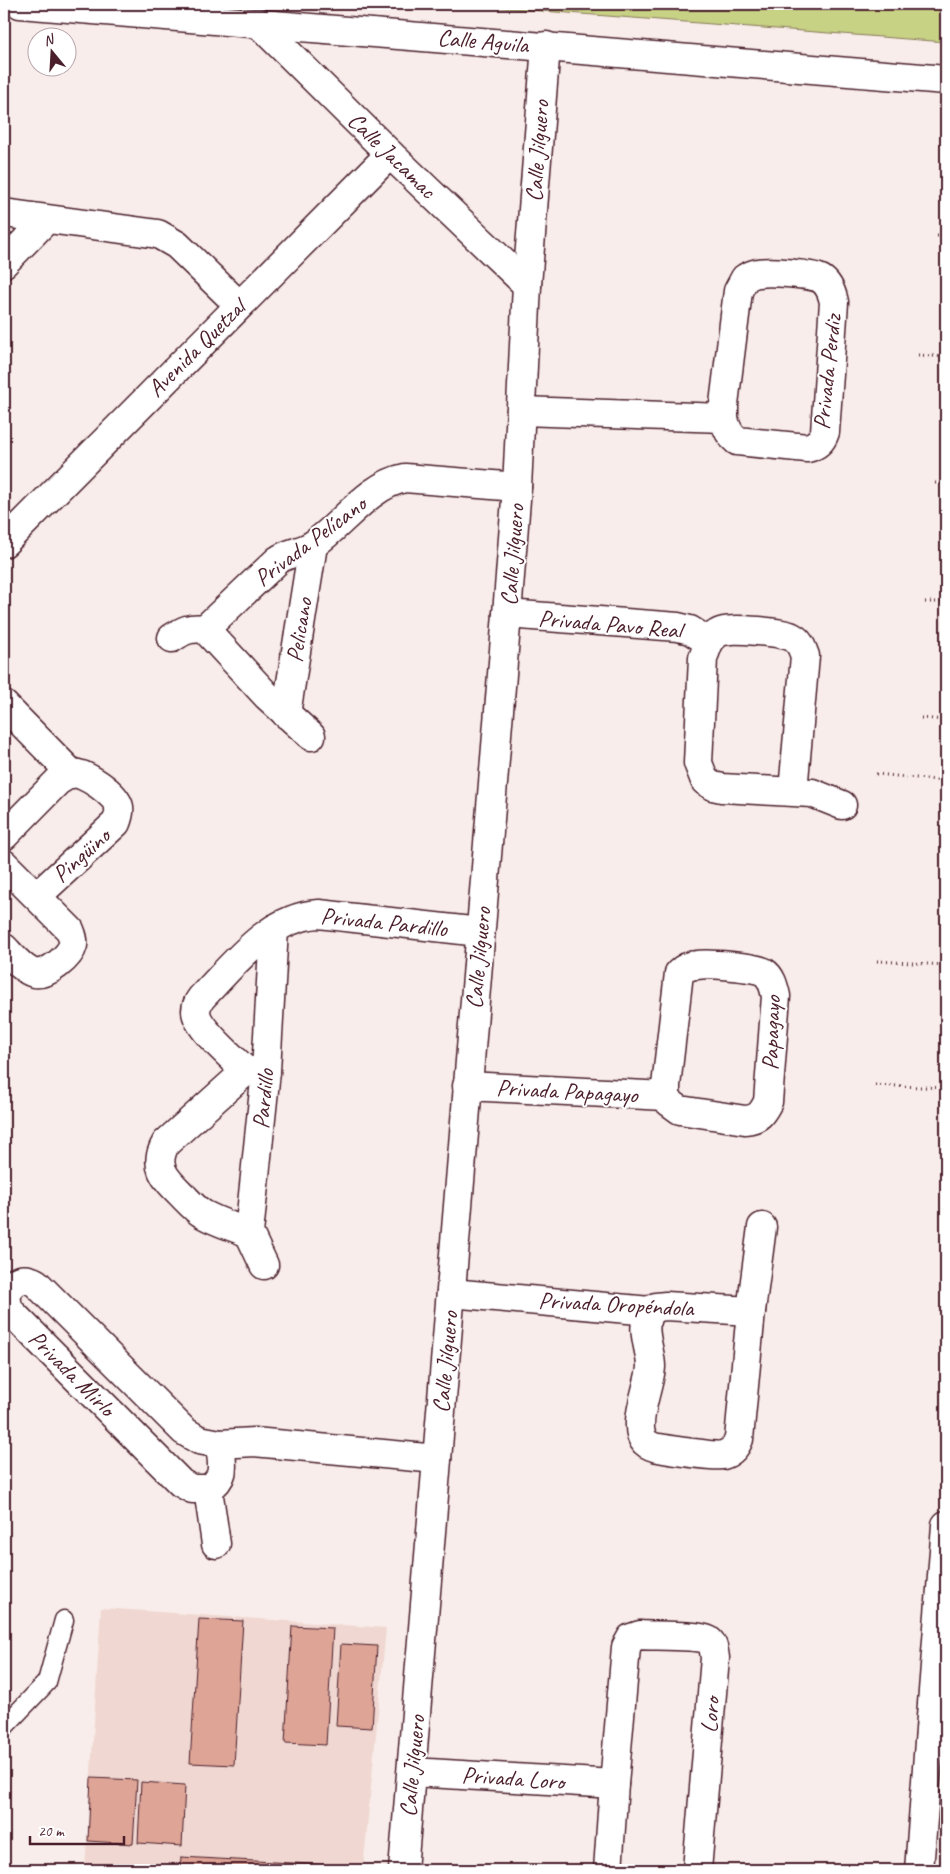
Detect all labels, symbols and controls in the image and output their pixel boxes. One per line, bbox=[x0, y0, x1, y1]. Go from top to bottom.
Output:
street label: Calle Aguila bbox=[436, 22, 531, 60]
north arrow bbox=[28, 28, 78, 78]
text: N bbox=[41, 30, 57, 50]
street label: Calle Jilguero bbox=[518, 98, 556, 203]
street label: Calle Jacamac bbox=[341, 105, 444, 206]
street label: Avenida Quetzal bbox=[141, 290, 254, 403]
street label: Privada Perdiz bbox=[806, 312, 848, 431]
street label: Privada Pelícano bbox=[248, 488, 374, 593]
street label: Calle Jilguero bbox=[493, 502, 531, 607]
street label: Pelicano bbox=[279, 594, 319, 664]
street label: Privada Pavo Real bbox=[537, 603, 687, 646]
street label: Pingüino bbox=[46, 819, 118, 889]
street label: Privada Pardillo bbox=[319, 900, 450, 944]
street label: Calle Jilguero bbox=[459, 905, 498, 1010]
street label: Papagayo bbox=[755, 994, 787, 1071]
street label: Pardillo bbox=[245, 1066, 281, 1130]
street label: Privada Papagayo bbox=[496, 1072, 640, 1110]
street label: Privada Oropéndola bbox=[538, 1285, 696, 1323]
street label: Calle Jilguero bbox=[426, 1309, 465, 1414]
street label: Privada Mirlo bbox=[22, 1323, 123, 1424]
street label: Loro bbox=[693, 1693, 727, 1734]
street label: Calle Jilguero bbox=[393, 1713, 432, 1818]
street label: Privada Loro bbox=[461, 1759, 568, 1797]
scale bar bbox=[30, 1814, 124, 1846]
text: 20 m bbox=[38, 1822, 65, 1841]

